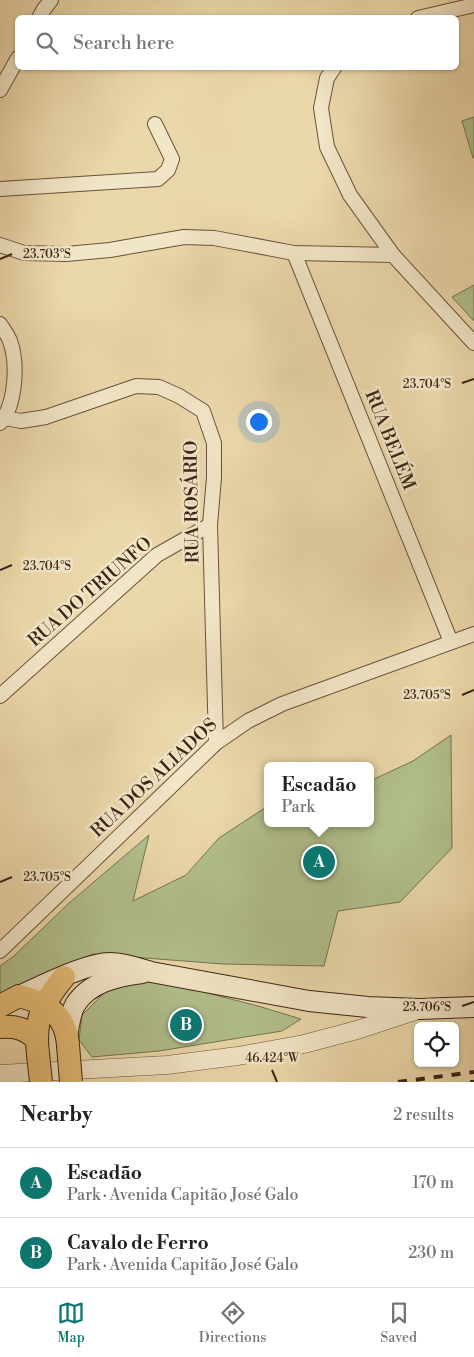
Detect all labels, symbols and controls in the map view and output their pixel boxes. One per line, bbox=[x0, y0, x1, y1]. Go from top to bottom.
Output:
search box bbox=[15, 15, 459, 70]
icon: search bbox=[33, 29, 61, 57]
text: Search here bbox=[73, 31, 174, 55]
text: 23.703°S bbox=[23, 247, 71, 262]
text: 23.704°S bbox=[403, 377, 451, 392]
street label: RUA BELÉM bbox=[359, 387, 421, 494]
your location bbox=[246, 409, 272, 435]
street label: RUA ROSÁRIO bbox=[179, 440, 205, 564]
street label: RUA DO TRIUNFO bbox=[23, 532, 157, 652]
text: 23.704°S bbox=[23, 559, 71, 574]
text: 23.705°S bbox=[403, 688, 451, 703]
street label: RUA DOS ALIADOS bbox=[86, 713, 222, 843]
popup bbox=[264, 762, 374, 827]
text: Escadão bbox=[282, 773, 357, 797]
text: Park bbox=[282, 797, 315, 817]
pin: A bbox=[303, 843, 335, 881]
text: 23.705°S bbox=[23, 870, 71, 885]
text: 23.706°S bbox=[403, 1000, 451, 1015]
pin: B bbox=[170, 1006, 202, 1044]
map controls bbox=[414, 1022, 459, 1067]
button: locate bbox=[414, 1022, 459, 1067]
text: 46.424°W bbox=[245, 1051, 300, 1066]
text: Nearby bbox=[20, 1102, 93, 1128]
text: 2 results bbox=[393, 1105, 454, 1125]
text: Escadão bbox=[67, 1161, 142, 1185]
text: A bbox=[30, 1173, 42, 1193]
text: 170 m bbox=[412, 1173, 454, 1193]
text: Park · Avenida Capitão José Galo bbox=[67, 1185, 298, 1205]
text: Cavalo de Ferro bbox=[67, 1231, 209, 1255]
text: B bbox=[30, 1243, 42, 1263]
text: 230 m bbox=[408, 1243, 454, 1263]
text: Park · Avenida Capitão José Galo bbox=[67, 1255, 298, 1275]
tab: Map bbox=[57, 1299, 85, 1347]
tab: Directions bbox=[199, 1299, 266, 1347]
tab: Saved bbox=[380, 1299, 417, 1347]

